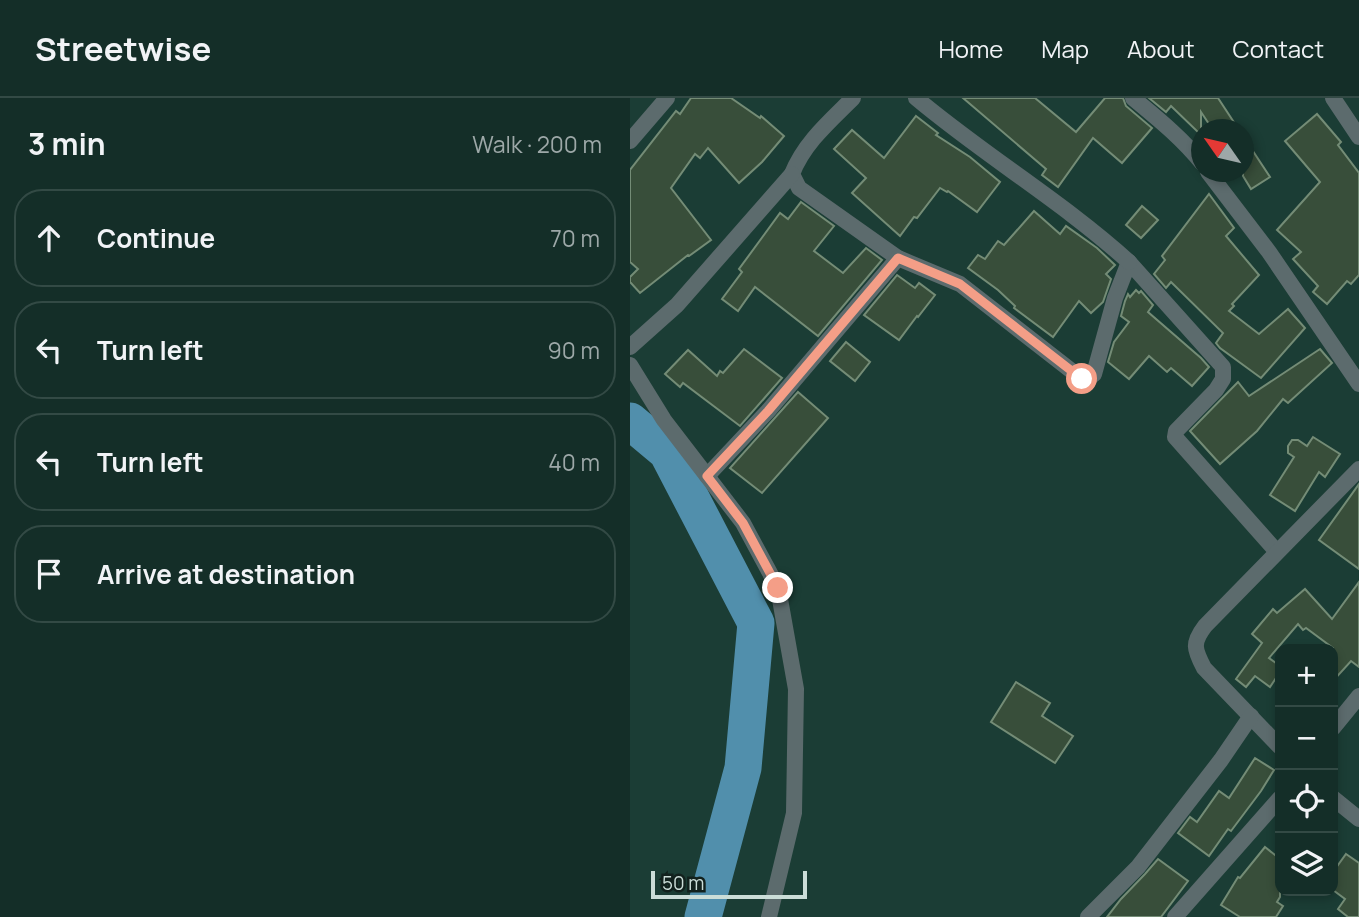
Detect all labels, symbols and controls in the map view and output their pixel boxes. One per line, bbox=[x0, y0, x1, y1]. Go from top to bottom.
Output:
text: Streetwise bbox=[35, 26, 211, 71]
text: Home bbox=[938, 32, 1003, 65]
text: Map bbox=[1041, 32, 1089, 65]
text: About bbox=[1127, 32, 1195, 65]
text: Contact bbox=[1233, 32, 1324, 65]
north arrow bbox=[1191, 119, 1254, 182]
text: 3 min bbox=[28, 123, 106, 164]
text: Walk · 200 m bbox=[472, 128, 602, 160]
icon: ahead bbox=[30, 219, 68, 257]
text: Continue bbox=[97, 220, 215, 256]
text: 70 m bbox=[550, 222, 600, 254]
icon: left bbox=[30, 331, 68, 369]
text: Turn left bbox=[97, 332, 204, 368]
text: 90 m bbox=[548, 334, 600, 366]
route start bbox=[1066, 363, 1097, 394]
icon: left bbox=[30, 443, 68, 481]
text: Turn left bbox=[97, 444, 204, 480]
text: 40 m bbox=[548, 446, 600, 478]
icon: arrive bbox=[30, 555, 68, 593]
text: Arrive at destination bbox=[97, 556, 355, 592]
route end bbox=[762, 572, 793, 603]
map controls bbox=[1275, 644, 1338, 896]
button: + bbox=[1275, 644, 1338, 707]
button: − bbox=[1275, 707, 1338, 770]
button: locate bbox=[1275, 770, 1338, 833]
button: layers bbox=[1275, 833, 1338, 896]
scale bar bbox=[651, 868, 807, 900]
text: 50 m bbox=[662, 870, 704, 896]

